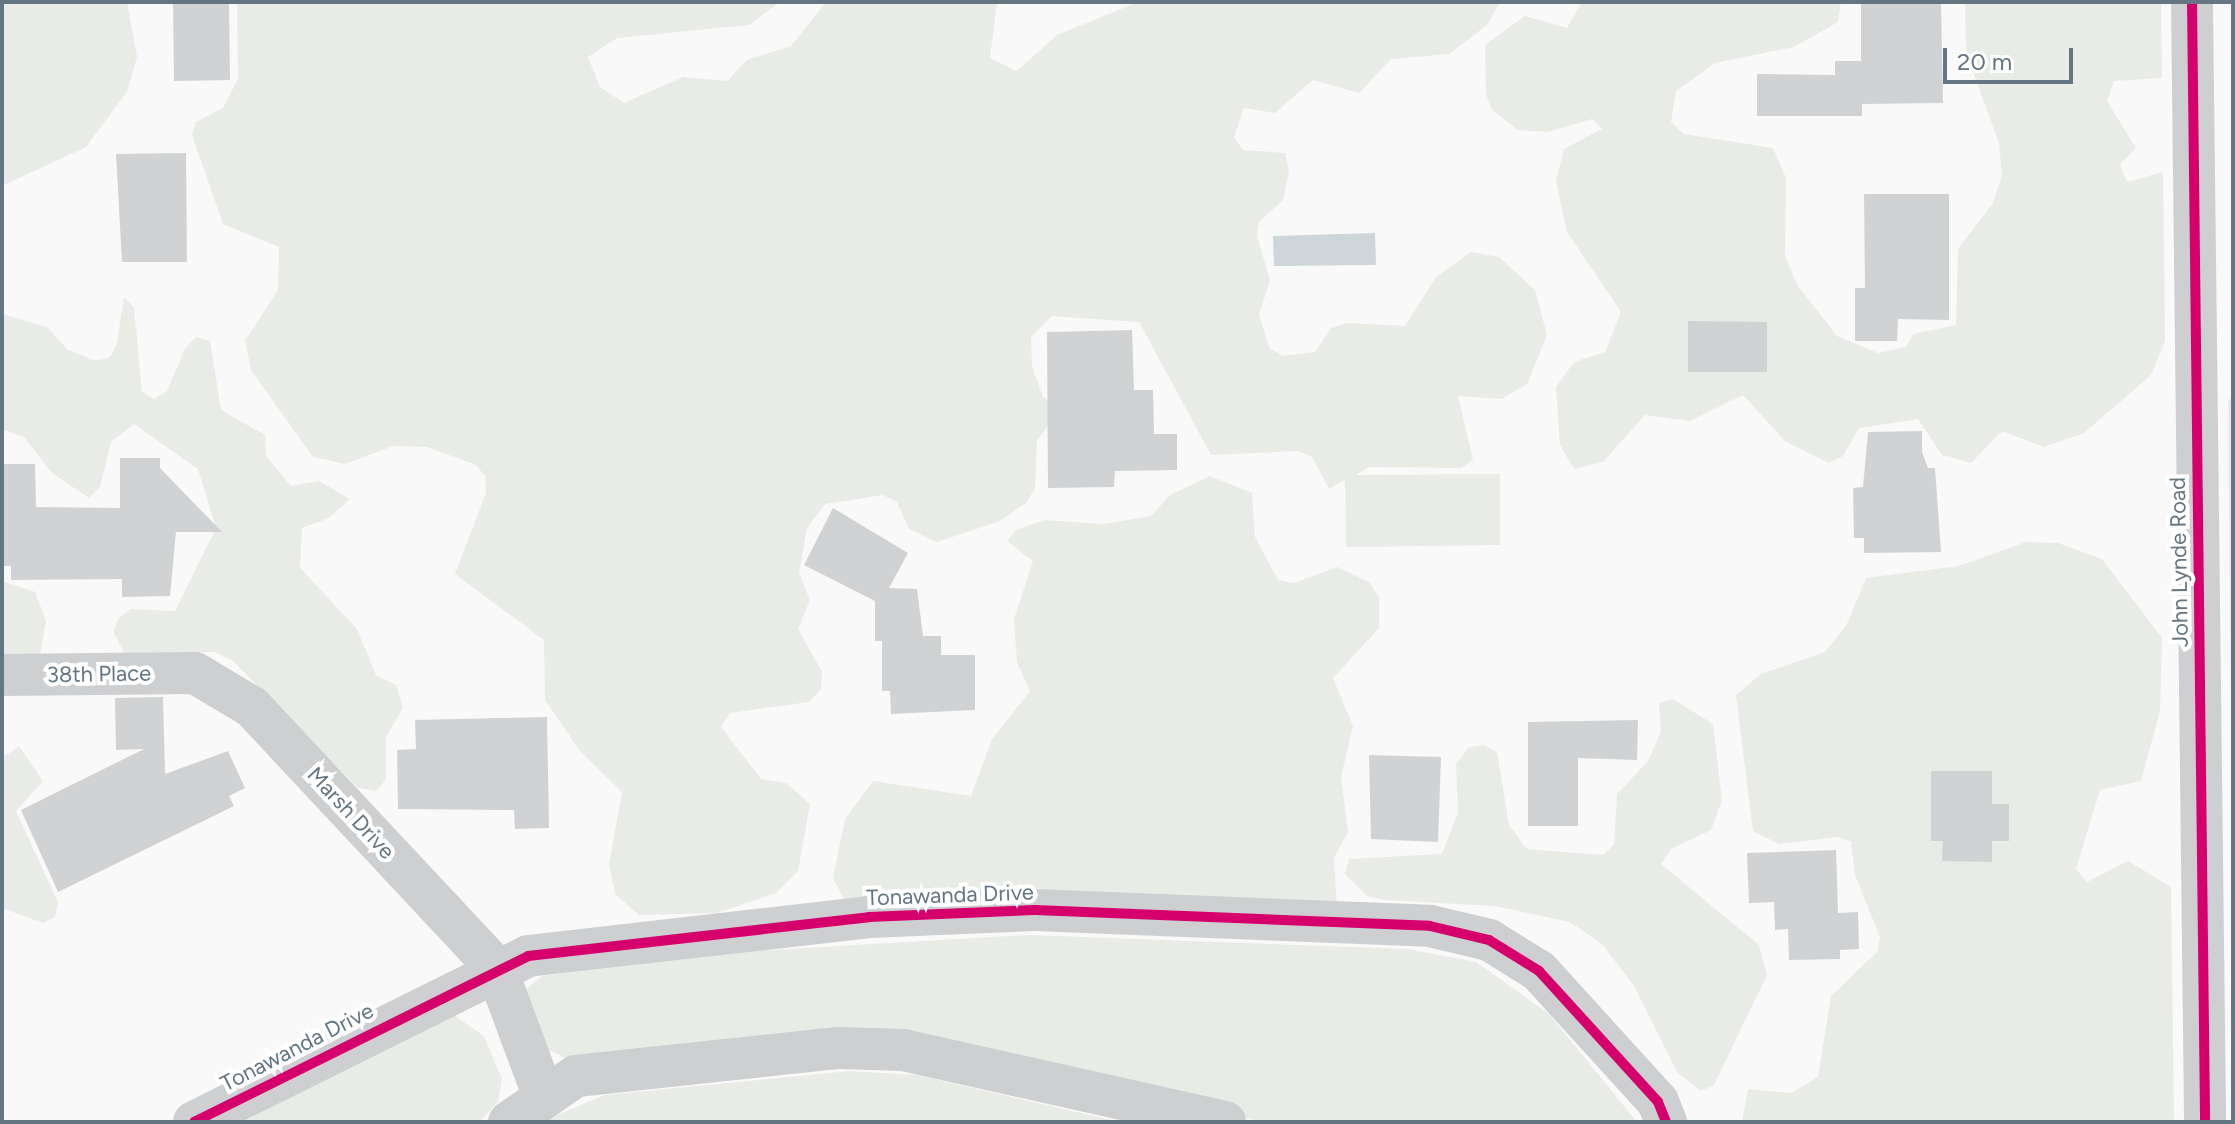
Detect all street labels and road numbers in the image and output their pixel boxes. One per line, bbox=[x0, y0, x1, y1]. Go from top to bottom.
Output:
street label: John Lynde Road bbox=[2164, 477, 2194, 647]
street label: 38th Place bbox=[47, 660, 151, 688]
street label: Marsh Drive bbox=[302, 762, 400, 864]
street label: Tonawanda Drive bbox=[866, 879, 1034, 911]
street label: Tonawanda Drive bbox=[216, 997, 378, 1097]

